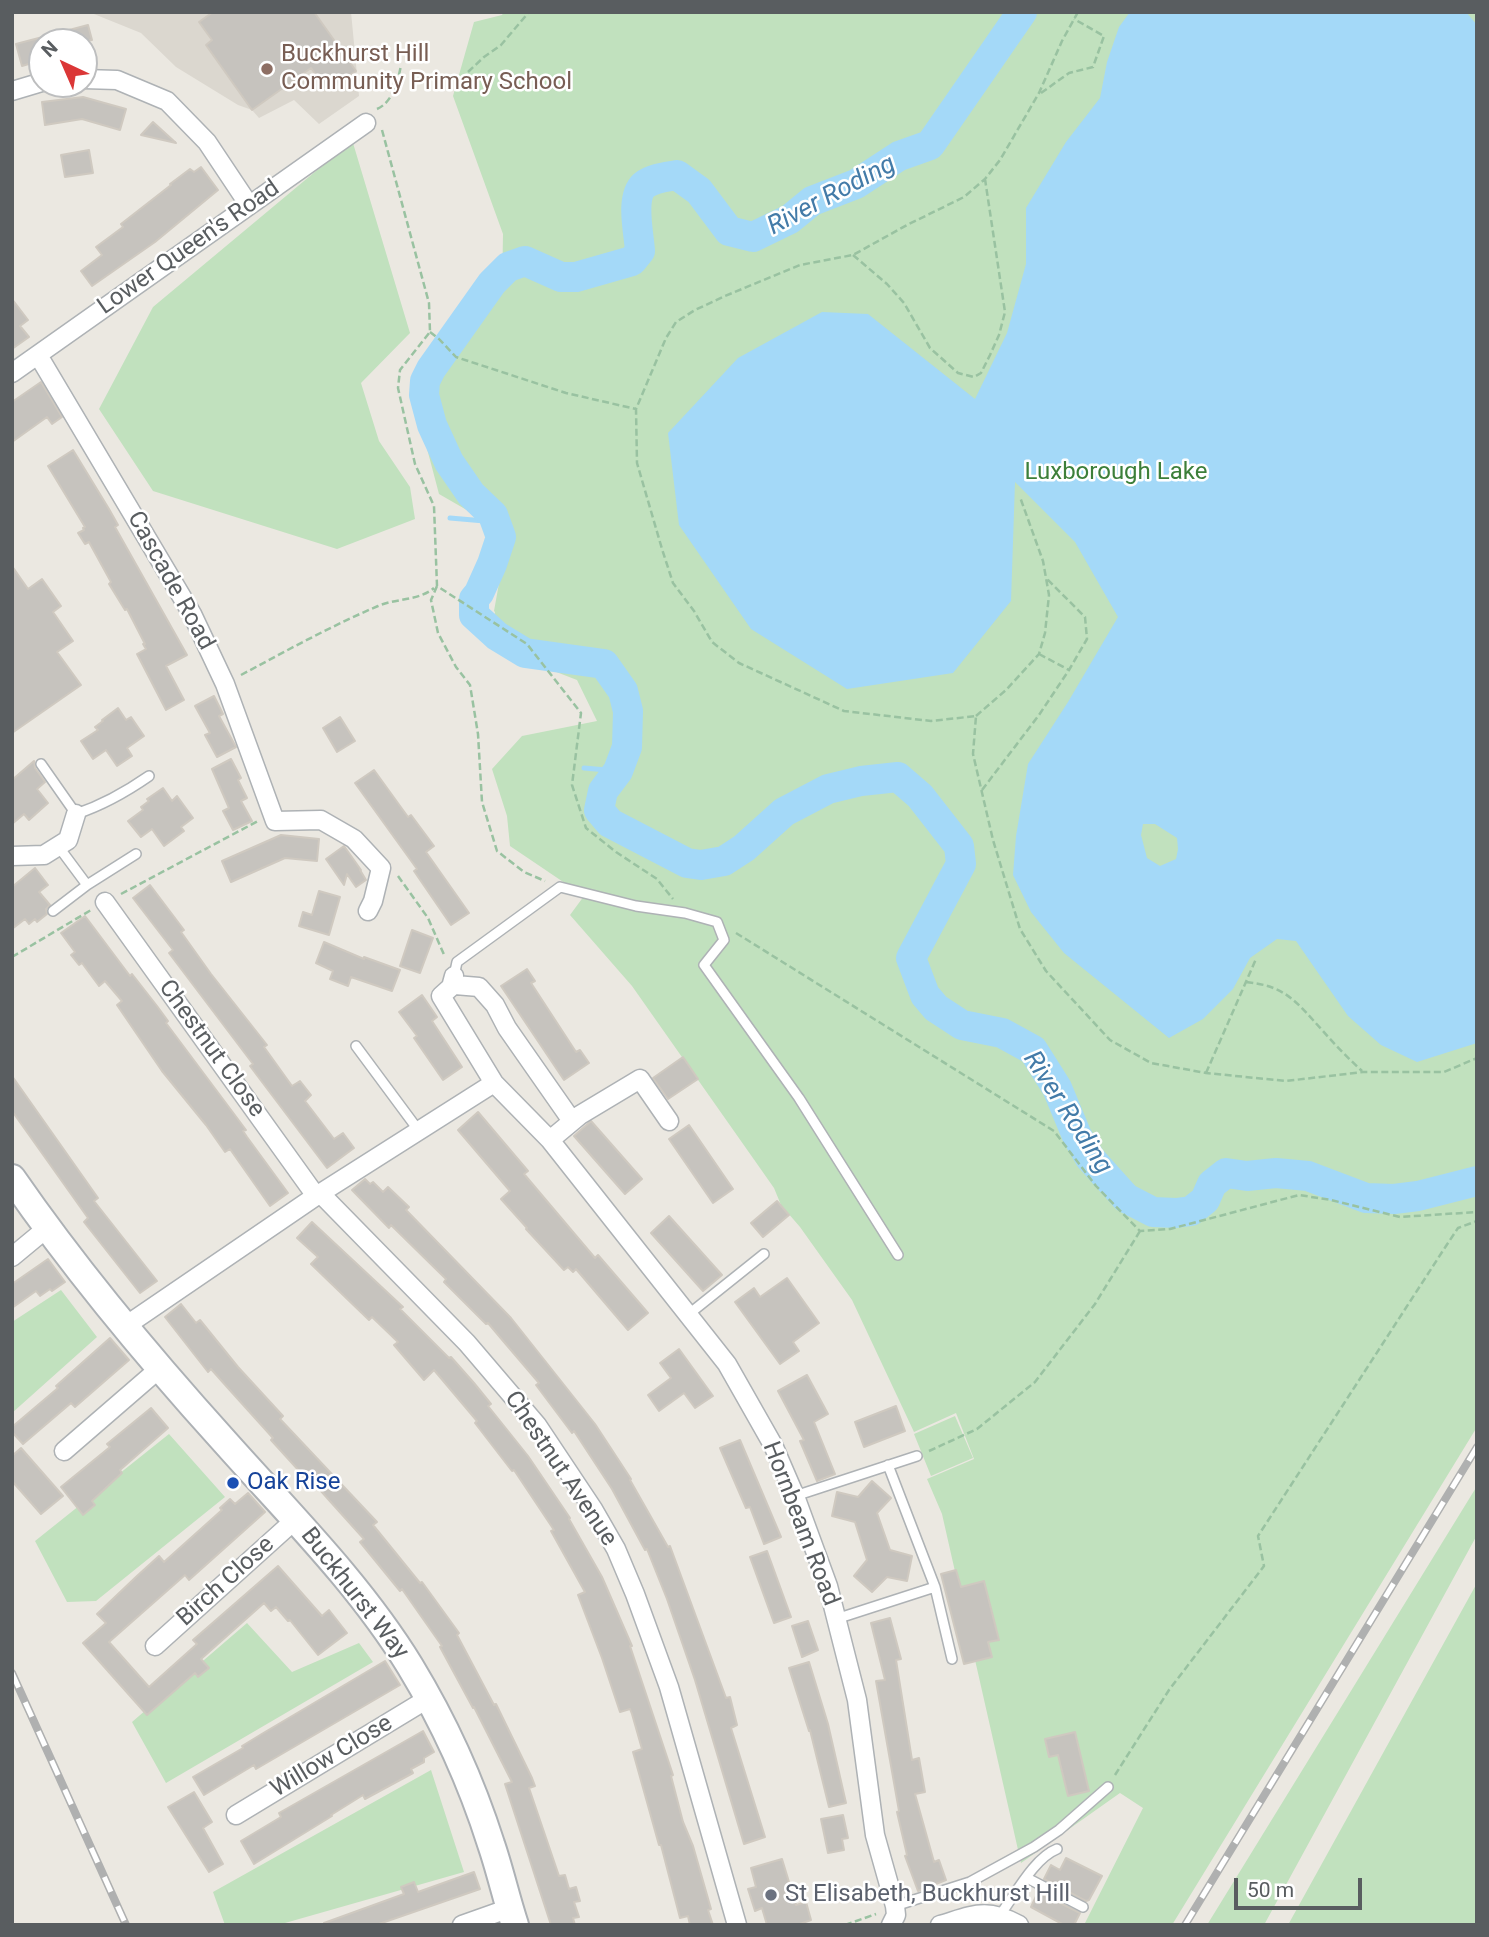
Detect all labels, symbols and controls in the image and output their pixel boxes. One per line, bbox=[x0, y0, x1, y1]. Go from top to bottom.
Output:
north arrow bbox=[28, 28, 98, 98]
text: N bbox=[37, 36, 62, 62]
place label: Buckhurst Hill Community Primary School bbox=[281, 41, 572, 97]
marker: Buckhurst Hill Community Primary School bbox=[259, 61, 275, 77]
water label: River Roding bbox=[763, 149, 901, 243]
street label: Lower Queen's Road bbox=[93, 174, 285, 322]
park label: Luxborough Lake bbox=[1025, 459, 1207, 487]
street label: Cascade Road bbox=[120, 507, 220, 655]
street label: Chestnut Close bbox=[152, 975, 270, 1123]
water label: River Roding bbox=[1016, 1046, 1118, 1180]
street label: Chestnut Avenue bbox=[498, 1386, 622, 1552]
street label: Hornbeam Road bbox=[755, 1438, 845, 1610]
place label: Oak Rise bbox=[247, 1469, 340, 1497]
marker: Oak Rise bbox=[225, 1475, 241, 1491]
street label: Buckhurst Way bbox=[294, 1523, 414, 1665]
street label: Birch Close bbox=[172, 1531, 280, 1633]
street label: Willow Close bbox=[266, 1709, 398, 1805]
scale bar bbox=[1237, 1864, 1365, 1908]
text: 50 m bbox=[1247, 1878, 1294, 1902]
place label: St Elisabeth, Buckhurst Hill bbox=[785, 1881, 1070, 1909]
marker: St Elisabeth, Buckhurst Hill bbox=[763, 1887, 779, 1903]

